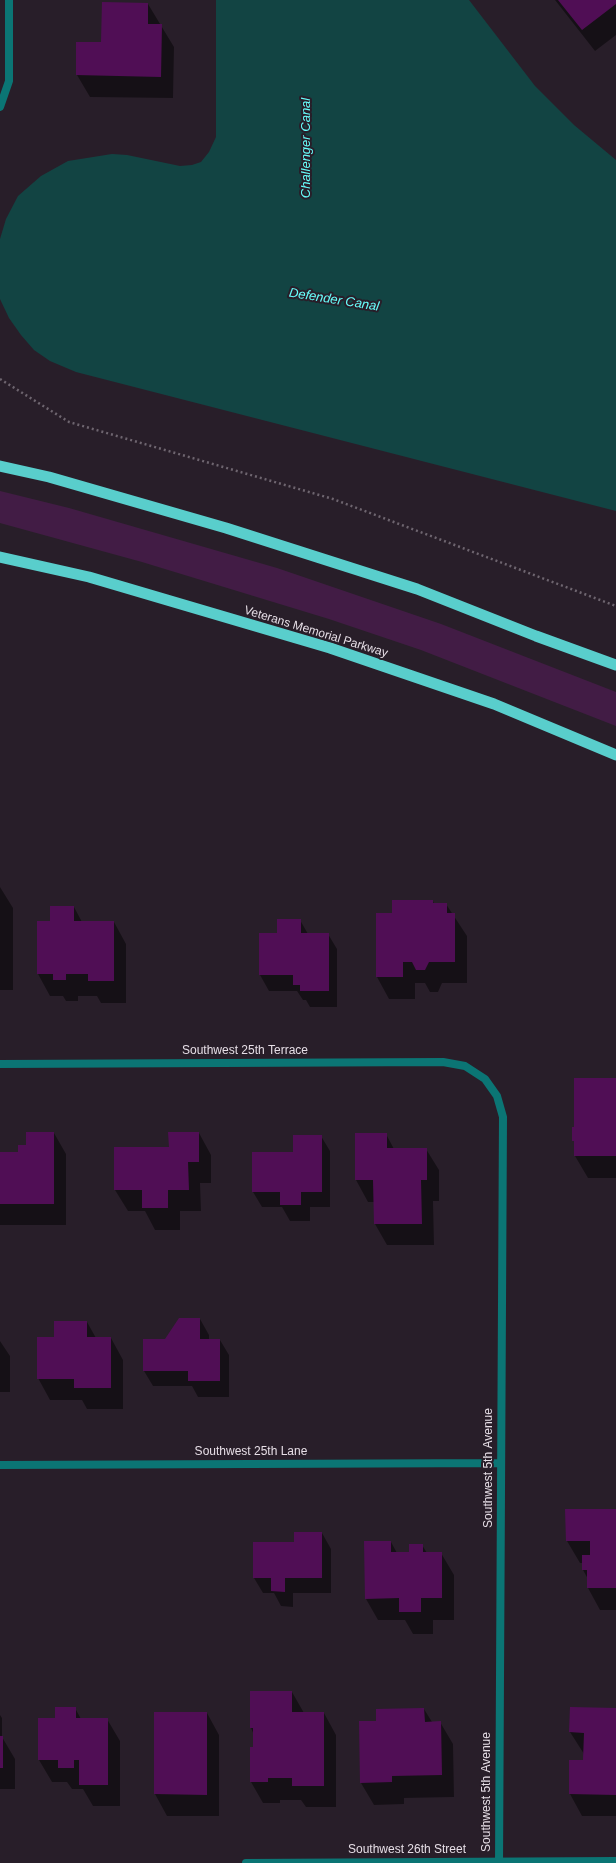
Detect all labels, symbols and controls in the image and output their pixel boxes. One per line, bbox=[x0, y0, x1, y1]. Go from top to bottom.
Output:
water label: Challenger Canal bbox=[298, 98, 314, 198]
water label: Defender Canal bbox=[288, 285, 380, 315]
street label: Veterans Memorial Parkway bbox=[242, 603, 390, 661]
street label: Southwest 25th Terrace bbox=[182, 1044, 308, 1058]
street label: Southwest 5th Avenue bbox=[482, 1408, 496, 1528]
street label: Southwest 25th Lane bbox=[195, 1445, 307, 1459]
street label: Southwest 5th Avenue bbox=[480, 1732, 494, 1852]
street label: Southwest 26th Street bbox=[348, 1843, 466, 1857]

